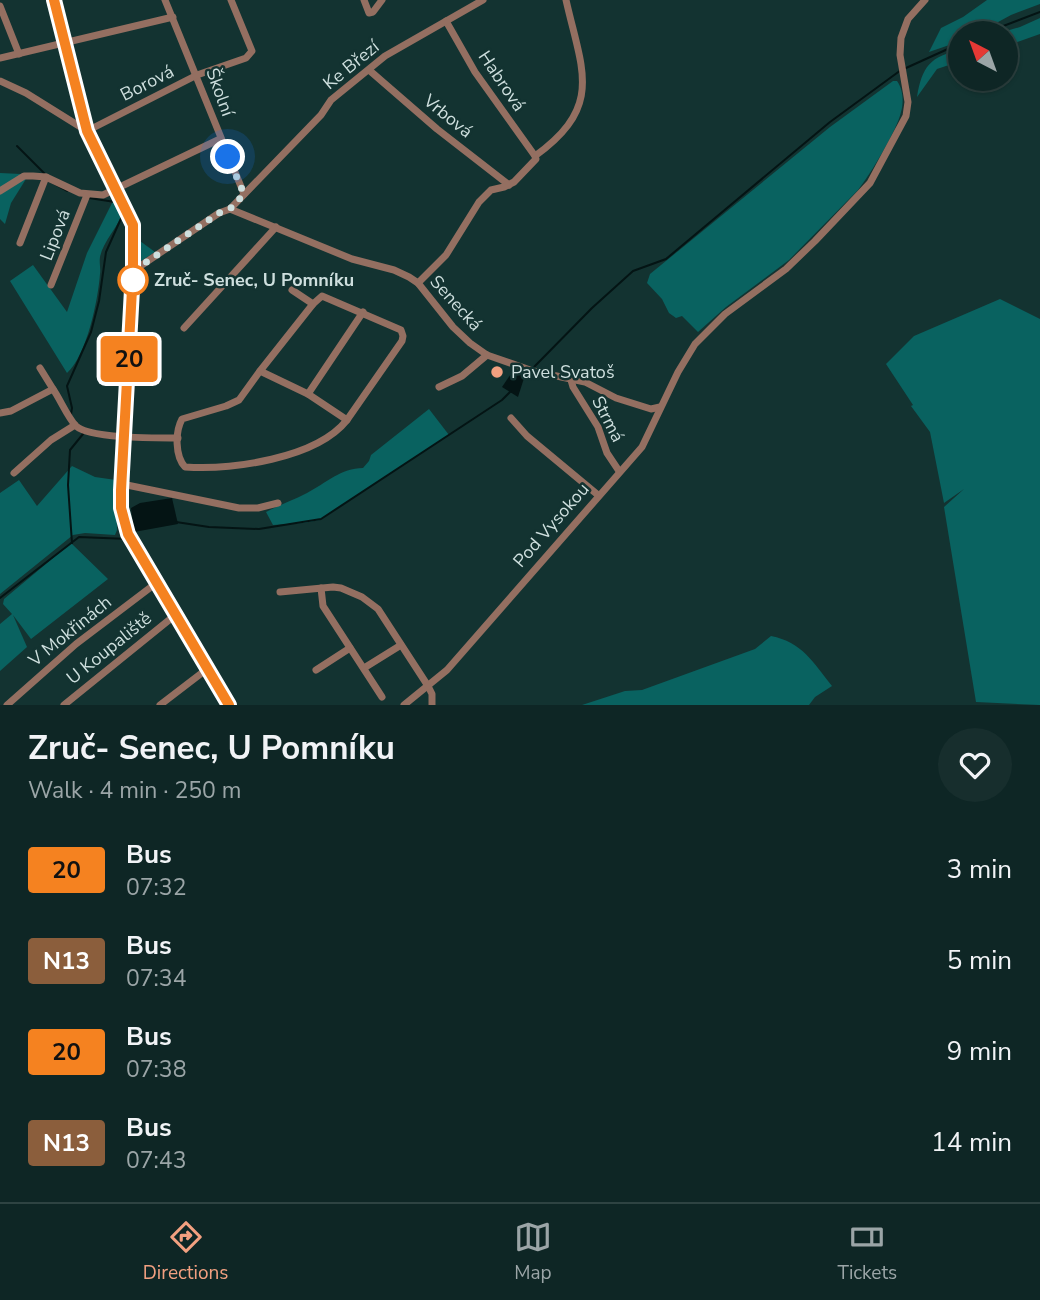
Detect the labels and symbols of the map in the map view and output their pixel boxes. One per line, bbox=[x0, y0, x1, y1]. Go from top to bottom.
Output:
north arrow bbox=[948, 21, 1018, 91]
street label: Ke Březí bbox=[318, 34, 385, 95]
street label: Habrová bbox=[473, 46, 531, 116]
street label: Borová bbox=[116, 59, 178, 107]
street label: Školní bbox=[200, 65, 240, 120]
street label: Vrbová bbox=[418, 88, 478, 143]
your location bbox=[210, 139, 245, 174]
street label: Lipová bbox=[34, 206, 76, 264]
marker: Zruč- Senec, U Pomníku bbox=[118, 265, 148, 295]
place label: Zruč- Senec, U Pomníku bbox=[154, 268, 354, 292]
street label: Senecká bbox=[425, 270, 487, 336]
line badge: 20 bbox=[97, 336, 160, 382]
place label: Pavel Svatoš bbox=[511, 360, 615, 384]
marker: Pavel Svatoš bbox=[489, 364, 505, 380]
street label: Strmá bbox=[586, 392, 630, 446]
street label: Pod Vysokou bbox=[508, 478, 594, 572]
street label: V Mokřinách bbox=[23, 590, 117, 673]
street label: U Koupaliště bbox=[62, 606, 156, 690]

